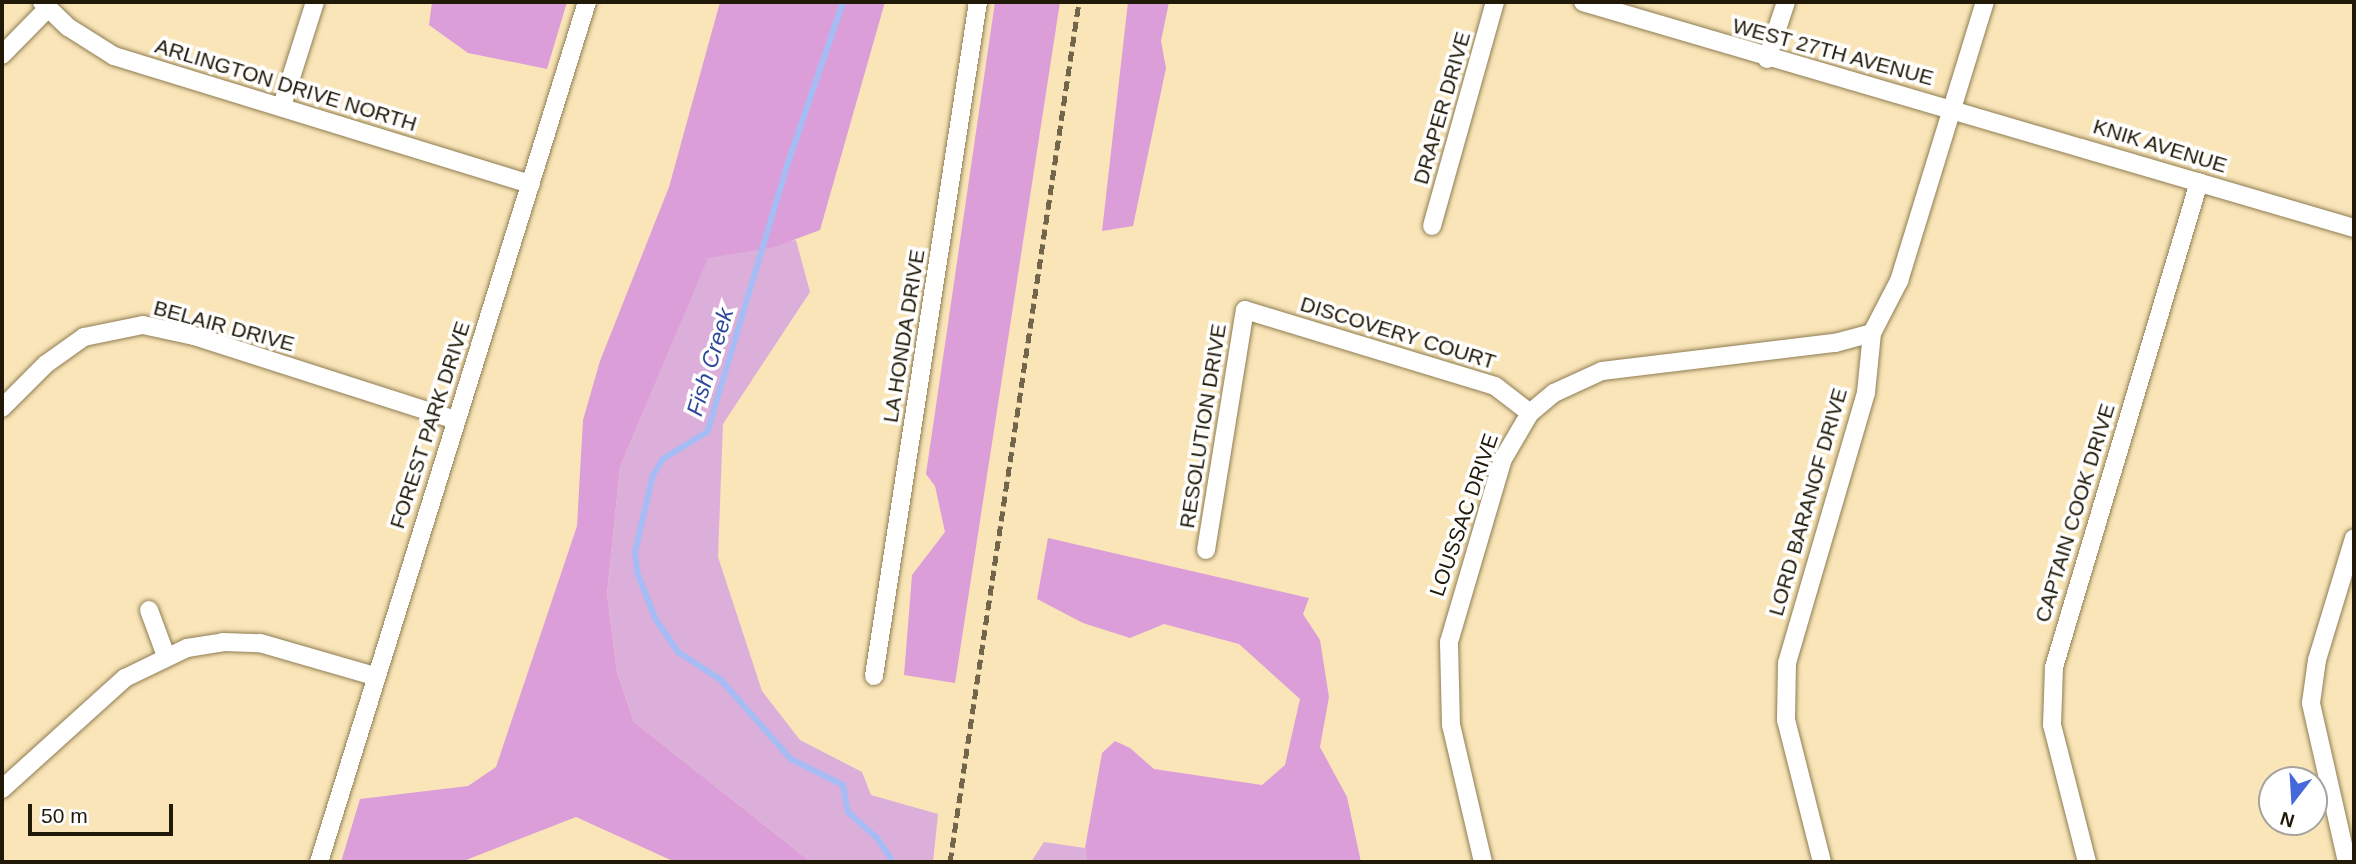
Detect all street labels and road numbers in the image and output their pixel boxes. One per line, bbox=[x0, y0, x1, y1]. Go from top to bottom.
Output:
street label: WEST 27TH AVENUE bbox=[1729, 13, 1937, 91]
street label: DRAPER DRIVE bbox=[1408, 29, 1476, 187]
street label: ARLINGTON DRIVE NORTH bbox=[152, 33, 420, 137]
street label: KNIK AVENUE bbox=[2090, 114, 2230, 178]
street label: LA HONDA DRIVE bbox=[878, 246, 930, 426]
street label: DISCOVERY COURT bbox=[1297, 291, 1499, 375]
street label: BELAIR DRIVE bbox=[151, 295, 297, 357]
street label: FOREST PARK DRIVE bbox=[385, 318, 475, 532]
street label: RESOLUTION DRIVE bbox=[1174, 322, 1232, 530]
street label: LORD BARANOF DRIVE bbox=[1763, 385, 1853, 619]
street label: CAPTAIN COOK DRIVE bbox=[2030, 401, 2120, 625]
street label: LOUSSAC DRIVE bbox=[1424, 430, 1504, 600]

